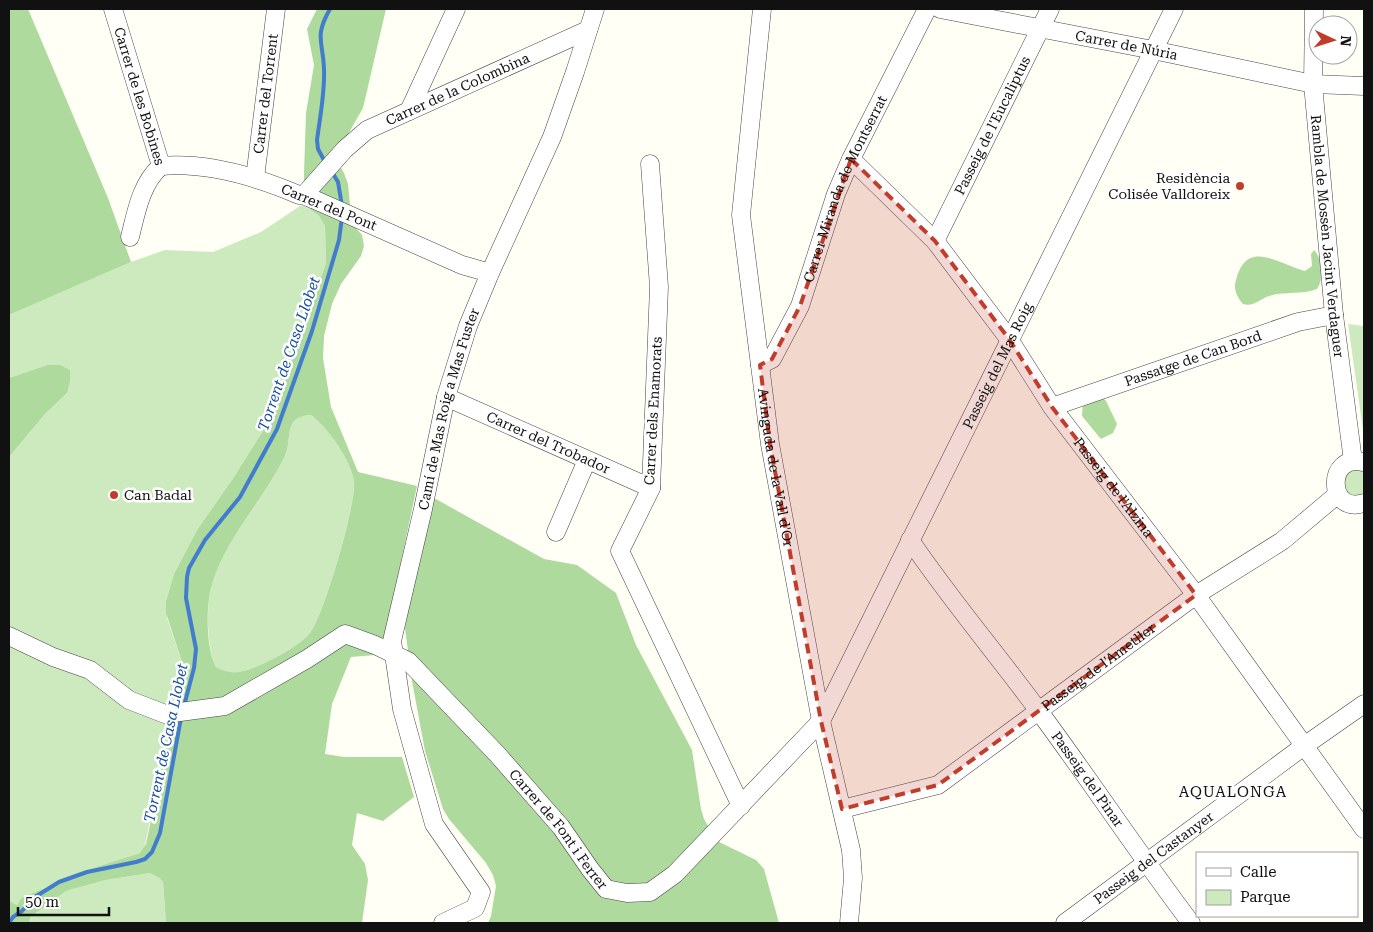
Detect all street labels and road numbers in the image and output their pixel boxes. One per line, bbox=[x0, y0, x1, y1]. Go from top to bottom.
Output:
street label: Carrer de les Bobines bbox=[111, 25, 168, 167]
street label: Carrer de Núria bbox=[1074, 27, 1180, 63]
street label: Carrer del Torrent bbox=[250, 33, 281, 155]
street label: Carrer de la Colombina bbox=[383, 49, 532, 129]
street label: Passeig de l'Eucaliptus bbox=[951, 53, 1034, 197]
street label: Carrer Miranda de Montserrat bbox=[800, 93, 890, 284]
street label: Rambla de Mossèn Jacint Verdaguer bbox=[1308, 114, 1348, 359]
street label: Carrer del Pont bbox=[279, 180, 379, 234]
street label: Passeig del Mas Roig bbox=[959, 300, 1035, 431]
street label: Camí de Mas Roig a Mas Fuster bbox=[415, 305, 483, 512]
street label: Passatge de Can Bord bbox=[1122, 327, 1263, 389]
street label: Carrer dels Enamorats bbox=[641, 336, 665, 486]
street label: Avinguda de la Vall d'Or bbox=[755, 387, 797, 548]
street label: Carrer del Trobador bbox=[484, 408, 613, 477]
street label: Passeig de l'Alzina bbox=[1070, 434, 1157, 541]
street label: Passeig de l'Ametller bbox=[1038, 620, 1158, 714]
street label: Passeig del Pinar bbox=[1048, 728, 1127, 830]
street label: Carrer de Font i Ferrer bbox=[506, 766, 611, 893]
street label: Passeig del Castanyer bbox=[1090, 808, 1217, 907]

